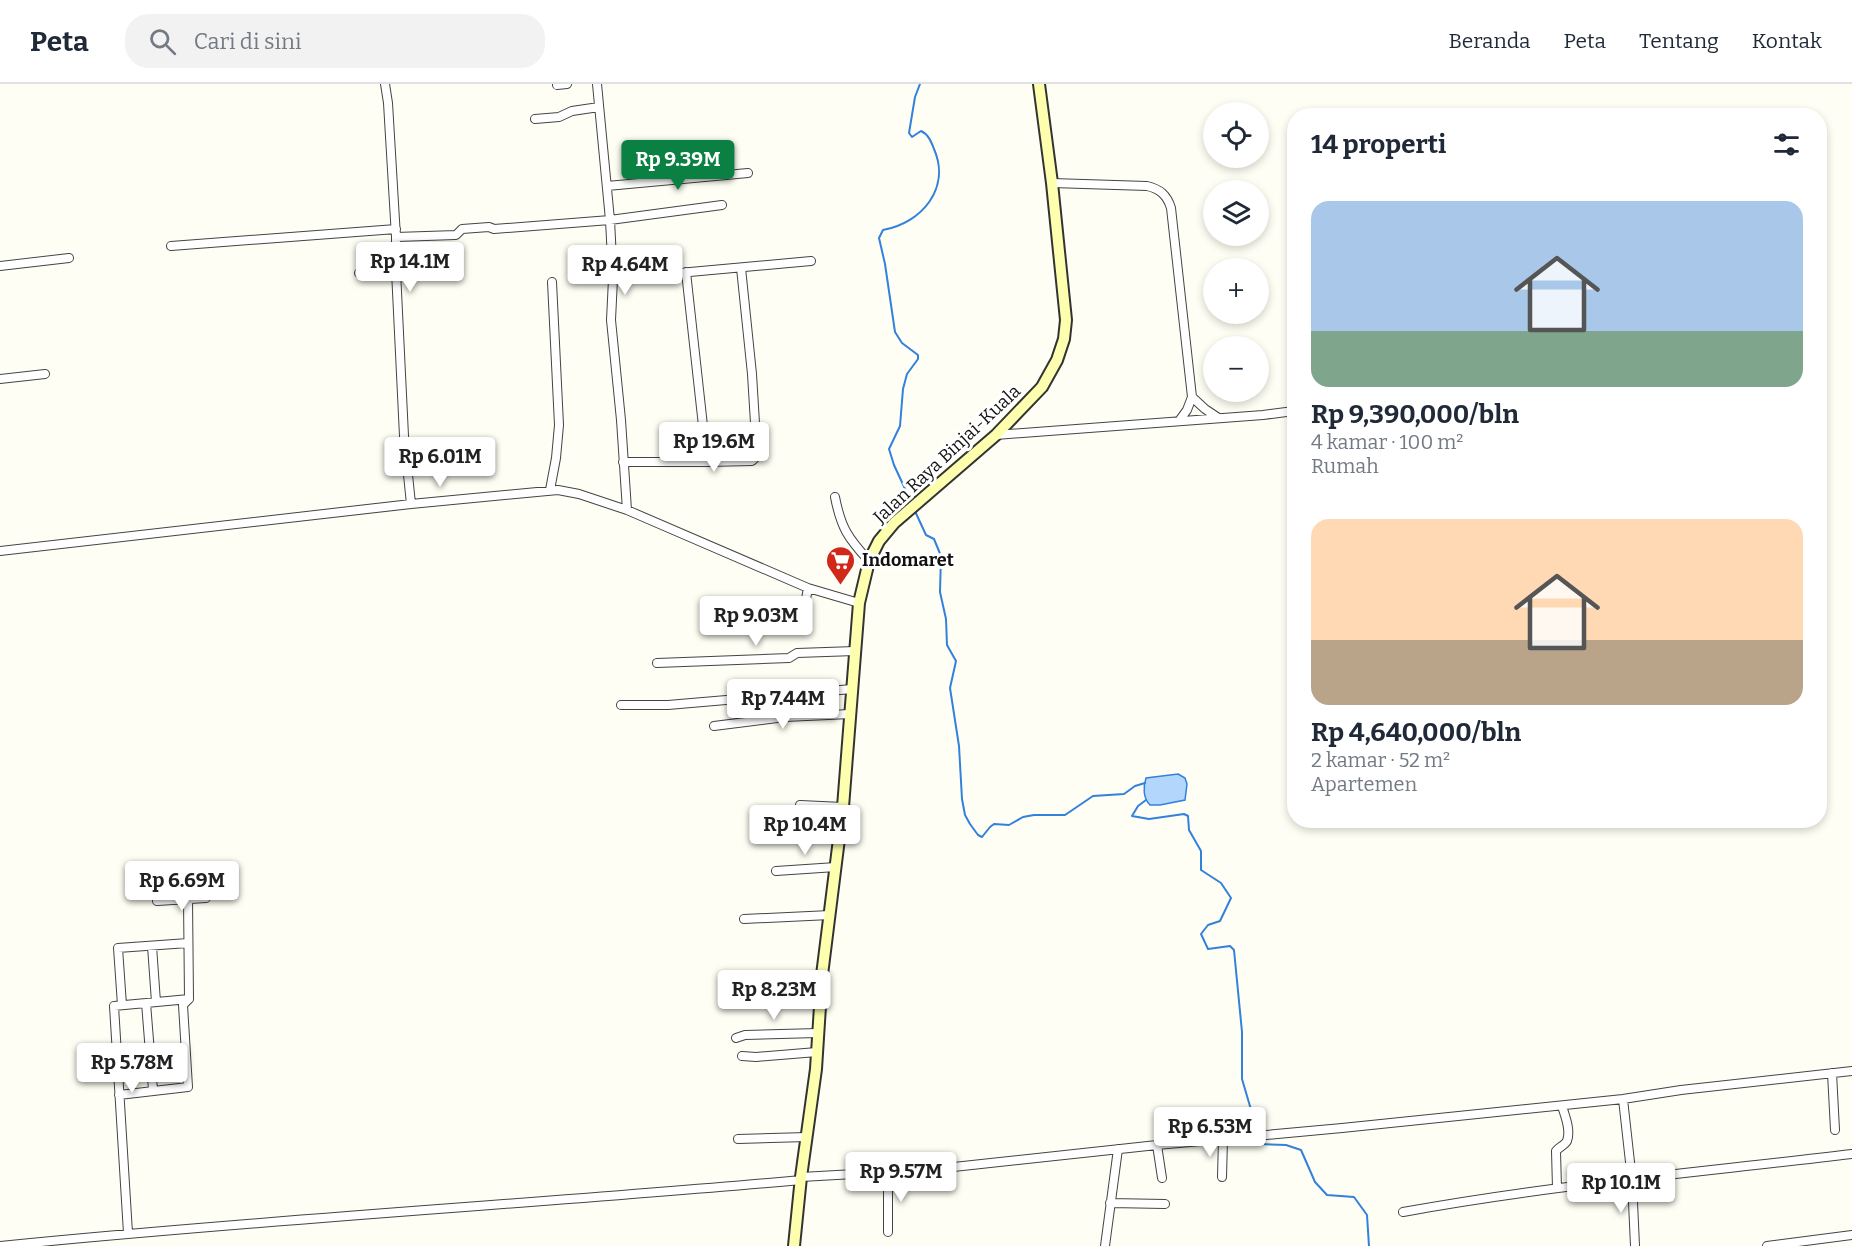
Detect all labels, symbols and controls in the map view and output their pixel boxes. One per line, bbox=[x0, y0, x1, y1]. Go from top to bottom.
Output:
search box bbox=[125, 14, 545, 68]
text: Peta bbox=[30, 25, 89, 58]
icon: search bbox=[146, 25, 179, 58]
text: Cari di sini bbox=[194, 28, 301, 55]
text: Beranda bbox=[1449, 28, 1530, 54]
text: Peta bbox=[1563, 28, 1606, 54]
text: Tentang bbox=[1639, 28, 1719, 54]
text: Kontak bbox=[1752, 28, 1822, 54]
map controls bbox=[1203, 102, 1269, 402]
button: locate bbox=[1203, 102, 1269, 168]
icon: filters bbox=[1770, 128, 1803, 161]
text: 14 properti bbox=[1311, 129, 1446, 160]
pin: Rp 9.39M bbox=[616, 140, 740, 191]
text: Rp 9.39M bbox=[635, 147, 721, 171]
button: layers bbox=[1203, 180, 1269, 246]
icon: home bbox=[1503, 240, 1611, 348]
pin: Rp 14.1M bbox=[348, 242, 472, 293]
pin: Rp 4.64M bbox=[563, 245, 687, 296]
text: Rp 14.1M bbox=[370, 249, 450, 273]
text: Rp 4.64M bbox=[582, 252, 668, 276]
button: + bbox=[1203, 258, 1269, 324]
button: − bbox=[1203, 336, 1269, 402]
street label: Jalan Raya Binjai-Kuala bbox=[868, 380, 1025, 529]
text: Rp 9,390,000/bln bbox=[1311, 399, 1519, 430]
pin: Rp 19.6M bbox=[652, 422, 776, 473]
text: Rp 19.6M bbox=[673, 429, 755, 453]
text: 4 kamar · 100 m² bbox=[1311, 430, 1463, 454]
pin: Rp 6.01M bbox=[378, 437, 502, 488]
text: Rp 6.01M bbox=[398, 444, 482, 468]
text: Rumah bbox=[1311, 454, 1379, 478]
supermarket icon: Indomaret bbox=[825, 544, 857, 586]
place label: Indomaret bbox=[862, 549, 954, 571]
icon: home bbox=[1503, 558, 1611, 666]
pin: Rp 9.03M bbox=[694, 596, 818, 647]
text: Rp 9.03M bbox=[714, 603, 798, 627]
pin: Rp 7.44M bbox=[721, 679, 845, 730]
text: Rp 7.44M bbox=[741, 686, 825, 710]
text: Rp 4,640,000/bln bbox=[1311, 717, 1521, 748]
text: 2 kamar · 52 m² bbox=[1311, 748, 1450, 772]
text: Apartemen bbox=[1311, 772, 1417, 796]
pin: Rp 10.4M bbox=[743, 805, 867, 856]
text: Rp 10.4M bbox=[763, 812, 847, 836]
pin: Rp 6.69M bbox=[120, 861, 244, 912]
text: Rp 6.69M bbox=[139, 868, 225, 892]
pin: Rp 8.23M bbox=[712, 970, 836, 1021]
text: Rp 8.23M bbox=[732, 977, 816, 1001]
pin: Rp 5.78M bbox=[70, 1043, 194, 1094]
text: Rp 5.78M bbox=[91, 1050, 173, 1074]
pin: Rp 6.53M bbox=[1148, 1107, 1272, 1158]
text: Rp 6.53M bbox=[1168, 1114, 1252, 1138]
pin: Rp 9.57M bbox=[839, 1152, 963, 1203]
text: Rp 9.57M bbox=[859, 1159, 943, 1183]
pin: Rp 10.1M bbox=[1559, 1163, 1683, 1214]
text: Rp 10.1M bbox=[1581, 1170, 1661, 1194]

